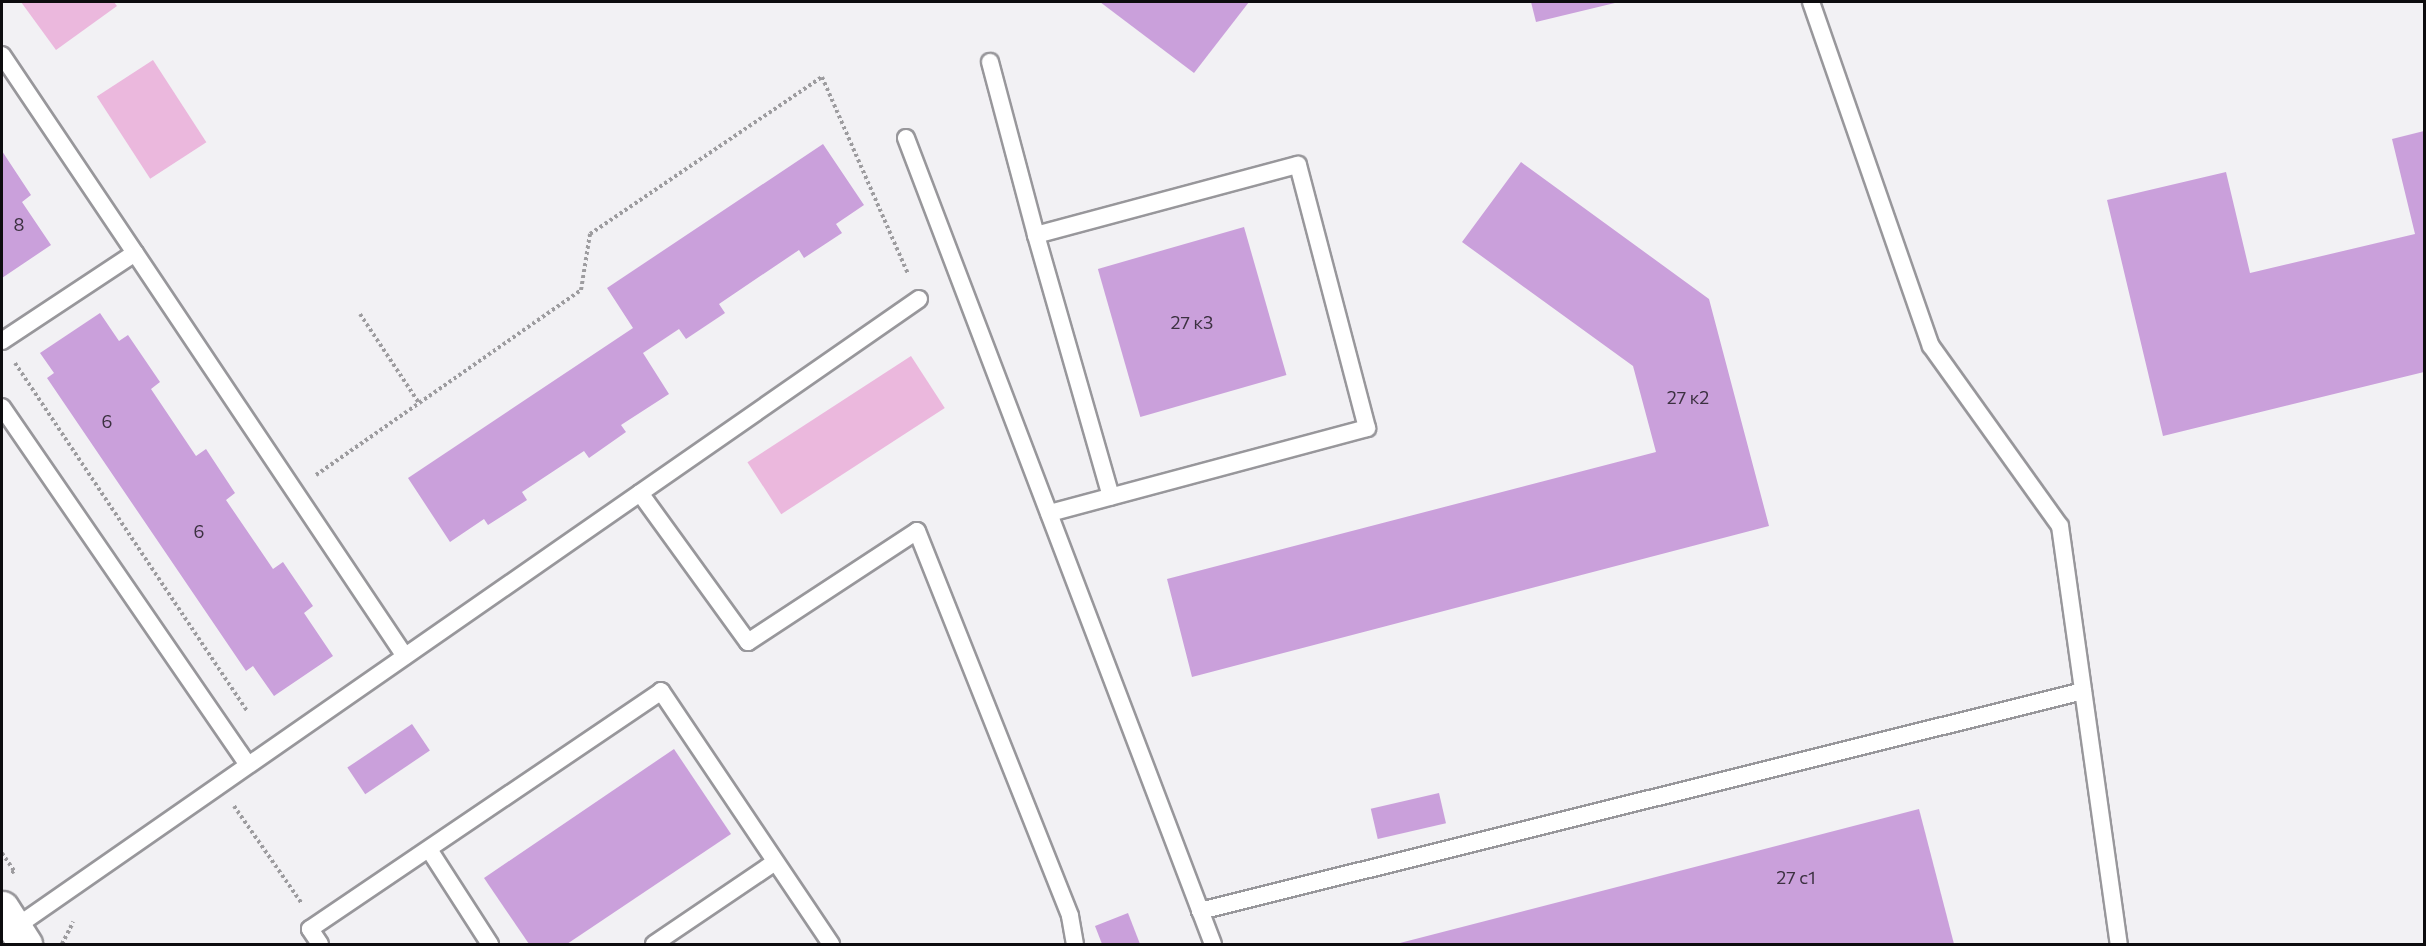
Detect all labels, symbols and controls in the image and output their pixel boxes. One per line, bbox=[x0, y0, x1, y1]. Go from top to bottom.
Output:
house number: 8 bbox=[14, 213, 24, 235]
house number: 27 к3 bbox=[1171, 311, 1213, 333]
house number: 27 к2 bbox=[1667, 386, 1709, 408]
house number: 6 bbox=[102, 410, 112, 432]
house number: 6 bbox=[194, 520, 204, 542]
house number: 27 с1 bbox=[1776, 866, 1816, 888]

